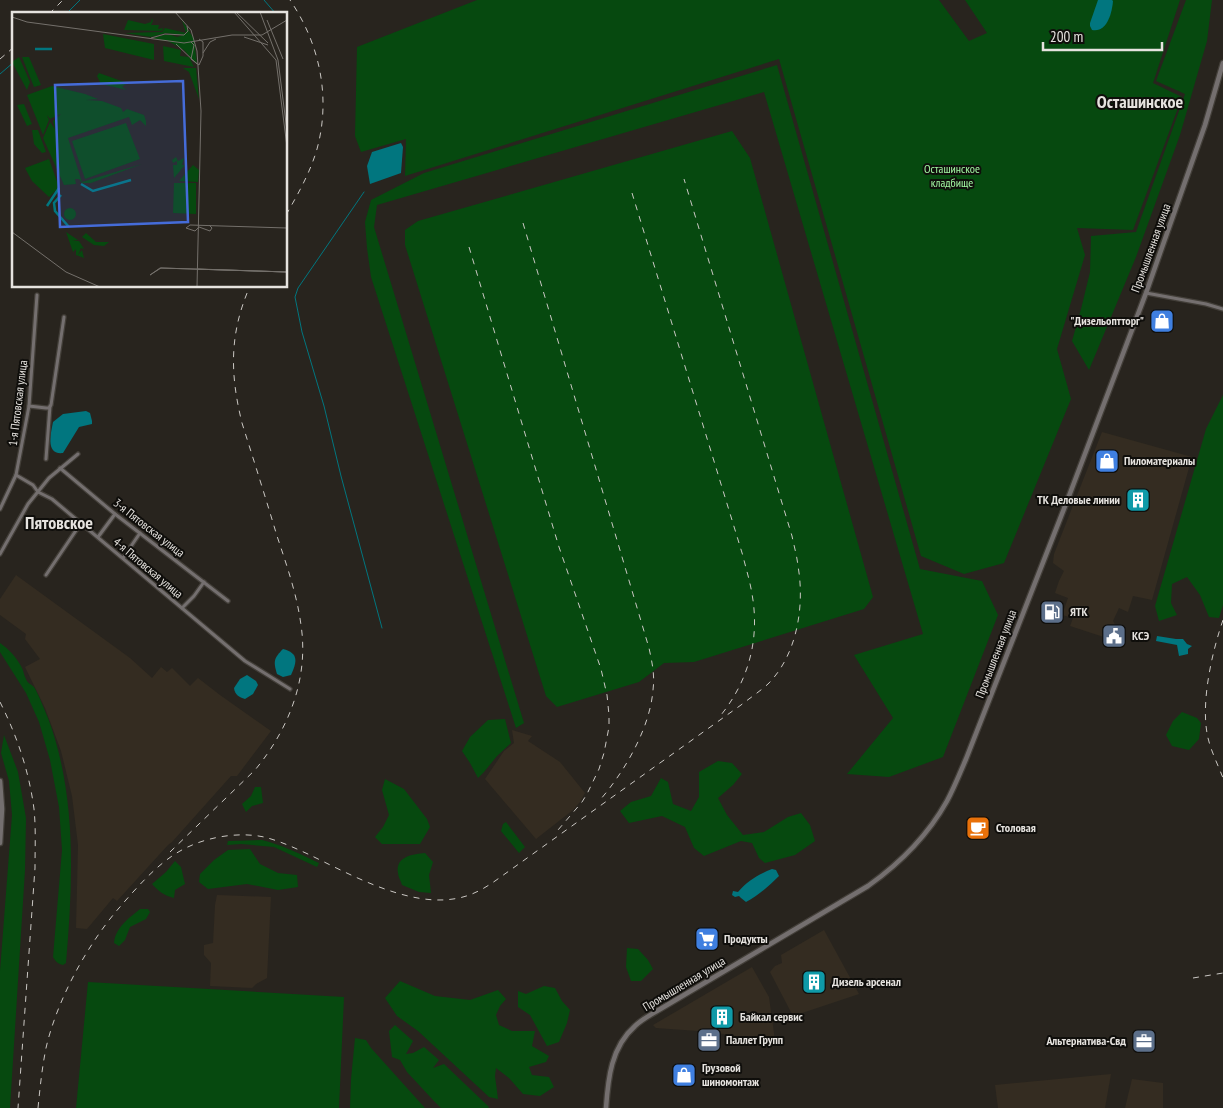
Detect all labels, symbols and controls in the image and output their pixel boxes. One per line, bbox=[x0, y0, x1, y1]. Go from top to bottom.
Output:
inset map bbox=[12, 12, 288, 288]
scale bar bbox=[1043, 20, 1162, 52]
text: 200 m bbox=[1050, 27, 1083, 46]
district label: Осташинское bbox=[1097, 90, 1184, 113]
park label: Осташинское кладбище bbox=[924, 161, 980, 190]
street label: Промышленная улица bbox=[1128, 201, 1174, 294]
shop icon: "Дизельоптторг" bbox=[1149, 308, 1175, 334]
place label: "Дизельоптторг" bbox=[1070, 313, 1144, 328]
street label: 1-я Пятовская улица bbox=[5, 359, 30, 447]
shop icon: Пиломатериалы bbox=[1094, 448, 1120, 474]
place label: Пиломатериалы bbox=[1124, 453, 1195, 468]
building icon: ТК Деловые линии bbox=[1125, 487, 1151, 513]
place label: ТК Деловые линии bbox=[1037, 492, 1120, 507]
street label: 3-я Пятовская улица bbox=[111, 495, 188, 560]
district label: Пятовское bbox=[25, 511, 93, 534]
street label: 4-я Пятовская улица bbox=[110, 534, 186, 601]
fuel station icon: ЯТК bbox=[1039, 599, 1065, 625]
place label: ЯТК bbox=[1070, 604, 1089, 619]
street label: Промышленная улица bbox=[972, 607, 1019, 700]
public building icon: КСЭ bbox=[1101, 623, 1127, 649]
place label: КСЭ bbox=[1132, 628, 1149, 643]
cafe icon: Столовая bbox=[965, 815, 991, 841]
place label: Столовая bbox=[996, 820, 1036, 835]
supermarket icon: Продукты bbox=[694, 926, 720, 952]
place label: Продукты bbox=[724, 931, 768, 946]
street label: Промышленная улица bbox=[640, 953, 728, 1014]
building icon: Дизель арсенал bbox=[801, 969, 827, 995]
place label: Дизель арсенал bbox=[832, 974, 901, 989]
building icon: Байкал сервис bbox=[709, 1004, 735, 1030]
place label: Байкал сервис bbox=[740, 1009, 804, 1024]
office icon: Паллет Групп bbox=[696, 1027, 722, 1053]
office icon: Альтернатива-Свд bbox=[1131, 1028, 1157, 1054]
place label: Паллет Групп bbox=[726, 1032, 783, 1047]
place label: Альтернатива-Свд bbox=[1045, 1033, 1126, 1048]
place label: Грузовой шиномонтаж bbox=[702, 1060, 760, 1089]
shop icon: Грузовой шиномонтаж bbox=[671, 1062, 697, 1088]

